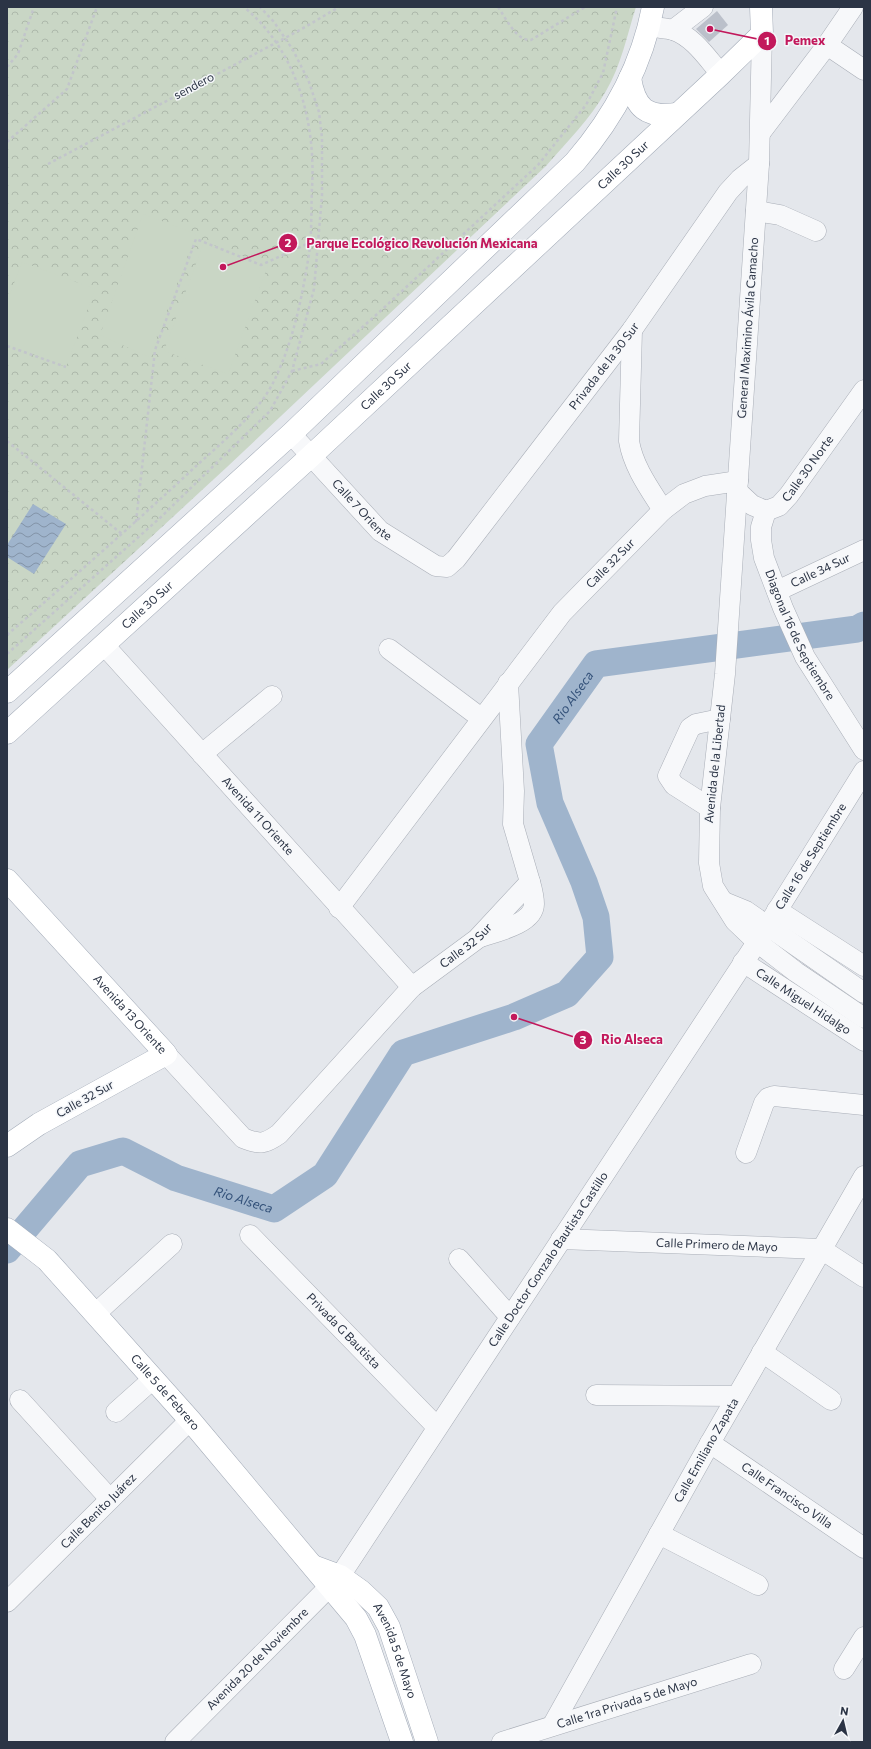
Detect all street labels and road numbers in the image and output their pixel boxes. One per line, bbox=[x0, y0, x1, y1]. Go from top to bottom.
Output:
street label: sendero bbox=[171, 69, 216, 102]
street label: Calle 30 Sur bbox=[594, 137, 651, 192]
street label: General Maximino Ávila Camacho bbox=[734, 237, 760, 419]
street label: Privada de la 30 Sur bbox=[566, 319, 641, 412]
street label: Calle 30 Sur bbox=[357, 358, 414, 412]
street label: Calle 30 Norte bbox=[778, 432, 836, 504]
street label: Calle 7 Oriente bbox=[330, 476, 395, 543]
street label: Calle 32 Sur bbox=[582, 535, 637, 591]
street label: Calle 34 Sur bbox=[788, 550, 852, 590]
street label: Diagonal 16 de Septiembre bbox=[763, 567, 838, 702]
street label: Calle 30 Sur bbox=[118, 577, 176, 631]
street label: Avenida de la Libertad bbox=[701, 704, 727, 824]
street label: Avenida 11 Oriente bbox=[220, 773, 297, 857]
street label: Calle 16 de Septiembre bbox=[772, 800, 848, 912]
street label: Calle 32 Sur bbox=[436, 919, 494, 970]
street label: Calle Miguel Hidalgo bbox=[754, 964, 854, 1037]
street label: Avenida 13 Oriente bbox=[91, 971, 170, 1056]
street label: Calle 32 Sur bbox=[53, 1077, 116, 1120]
street label: Calle Doctor Gonzalo Bautista Castillo bbox=[485, 1169, 610, 1349]
street label: Calle Primero de Mayo bbox=[656, 1235, 778, 1253]
street label: Privada G Bautista bbox=[304, 1290, 384, 1371]
street label: Calle 5 de Febrero bbox=[128, 1351, 203, 1432]
street label: Calle Emiliano Zapata bbox=[670, 1395, 741, 1504]
street label: Calle Francisco Villa bbox=[739, 1458, 836, 1531]
street label: Calle Benito Juárez bbox=[57, 1470, 139, 1551]
street label: Avenida 5 de Mayo bbox=[371, 1600, 420, 1700]
street label: Avenida 20 de Noviembre bbox=[203, 1604, 310, 1712]
street label: Calle 1ra Privada 5 de Mayo bbox=[555, 1673, 699, 1730]

